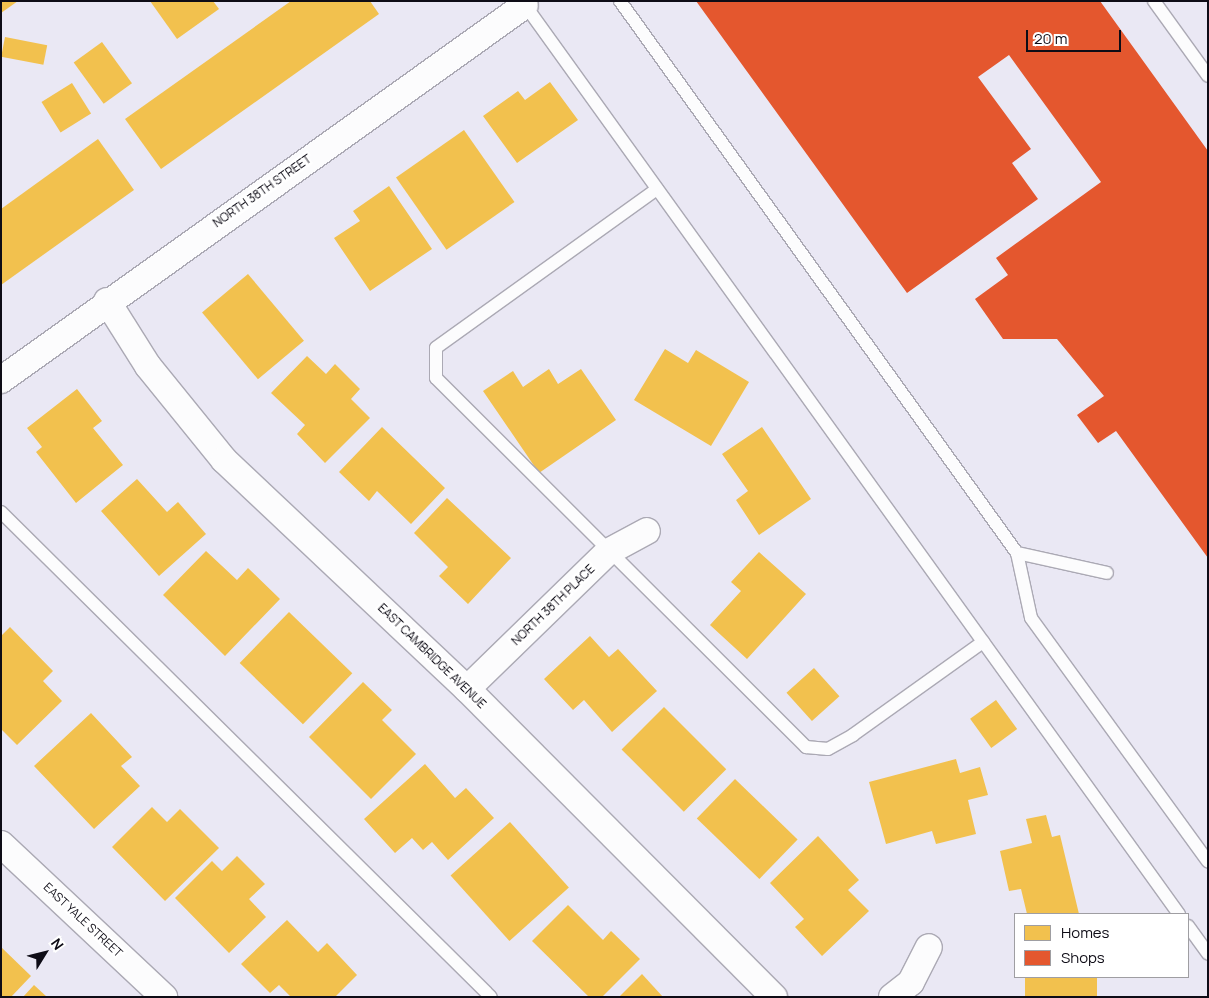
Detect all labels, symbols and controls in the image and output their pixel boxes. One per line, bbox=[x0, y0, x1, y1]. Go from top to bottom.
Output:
scale bar bbox=[1029, 20, 1124, 52]
text: 20 m bbox=[1034, 28, 1067, 49]
street label: NORTH 38TH STREET bbox=[210, 152, 314, 230]
street label: NORTH 38TH PLACE bbox=[509, 562, 597, 648]
street label: EAST CAMBRIDGE AVENUE bbox=[375, 600, 489, 712]
street label: EAST YALE STREET bbox=[40, 880, 126, 960]
legend bbox=[1014, 913, 1189, 978]
text: Homes bbox=[1061, 922, 1109, 943]
north arrow bbox=[20, 928, 70, 978]
text: N bbox=[47, 934, 68, 954]
text: Shops bbox=[1061, 947, 1105, 968]

